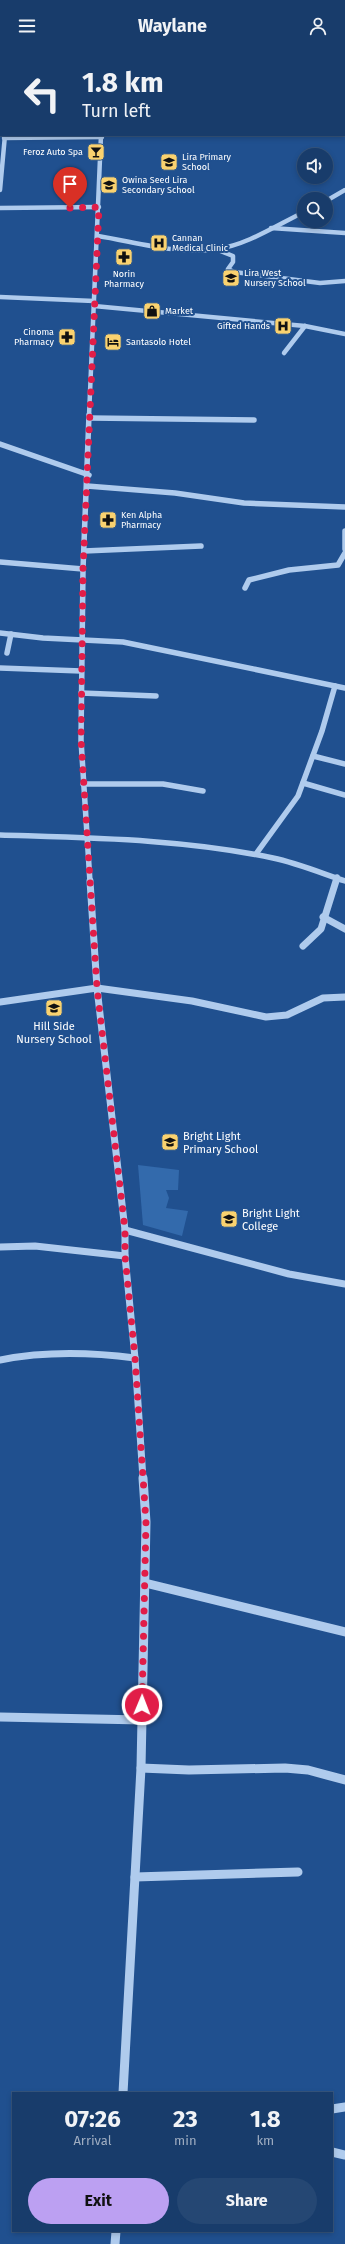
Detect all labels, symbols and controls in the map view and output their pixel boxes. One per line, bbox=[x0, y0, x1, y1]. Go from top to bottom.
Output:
icon: menu bbox=[16, 15, 38, 37]
text: Waylane bbox=[138, 15, 207, 37]
icon: person bbox=[307, 15, 329, 37]
text: 1.8 km bbox=[82, 66, 164, 99]
icon: left bbox=[16, 68, 68, 120]
text: Turn left bbox=[82, 100, 151, 122]
bar icon: Feroz Auto Spa bbox=[86, 142, 106, 162]
place label: Feroz Auto Spa bbox=[23, 147, 83, 157]
map controls bbox=[297, 148, 333, 228]
button: sound bbox=[297, 148, 333, 184]
school or university icon: Lira Primary School bbox=[159, 152, 179, 172]
place label: Lira Primary School bbox=[182, 152, 232, 172]
pin bbox=[53, 167, 87, 208]
icon: arrive bbox=[59, 173, 81, 195]
school or university icon: Owina Seed Lira Secondary School bbox=[99, 175, 119, 195]
place label: Owina Seed Lira Secondary School bbox=[122, 175, 195, 195]
button: search bbox=[297, 192, 333, 228]
hospital icon: Cannan Medical Clinic bbox=[149, 233, 169, 253]
place label: Cannan Medical Clinic bbox=[172, 233, 229, 253]
pharmacy icon: Norin Pharmacy bbox=[114, 247, 134, 267]
school or university icon: Lira West Nursery School bbox=[221, 268, 241, 288]
place label: Lira West Nursery School bbox=[244, 268, 306, 288]
place label: Norin Pharmacy bbox=[104, 269, 145, 289]
shop icon: Market bbox=[142, 301, 162, 321]
place label: Market bbox=[165, 306, 194, 316]
hospital icon: Gifted Hands bbox=[273, 316, 293, 336]
place label: Gifted Hands bbox=[217, 321, 270, 331]
place label: Cinoma Pharmacy bbox=[14, 327, 55, 347]
pharmacy icon: Cinoma Pharmacy bbox=[57, 327, 77, 347]
hotel icon: Santasolo Hotel bbox=[103, 332, 123, 352]
place label: Santasolo Hotel bbox=[126, 337, 191, 347]
pharmacy icon: Ken Alpha Pharmacy bbox=[98, 510, 118, 530]
place label: Ken Alpha Pharmacy bbox=[121, 510, 162, 530]
school or university icon: Hill Side Nursery School bbox=[44, 998, 64, 1018]
place label: Hill Side Nursery School bbox=[16, 1020, 92, 1046]
place label: Bright Light Primary School bbox=[183, 1130, 258, 1156]
school or university icon: Bright Light Primary School bbox=[160, 1132, 180, 1152]
place label: Bright Light College bbox=[242, 1207, 300, 1233]
school or university icon: Bright Light College bbox=[219, 1209, 239, 1229]
position arrow bbox=[121, 1684, 163, 1726]
text: 07:26 bbox=[64, 2105, 121, 2133]
text: 23 bbox=[173, 2105, 198, 2133]
text: 1.8 bbox=[250, 2105, 281, 2133]
text: Arrival bbox=[73, 2133, 112, 2148]
text: min bbox=[174, 2133, 197, 2148]
text: km bbox=[256, 2133, 274, 2148]
button: Exit bbox=[28, 2178, 169, 2224]
button: Share bbox=[177, 2178, 317, 2224]

